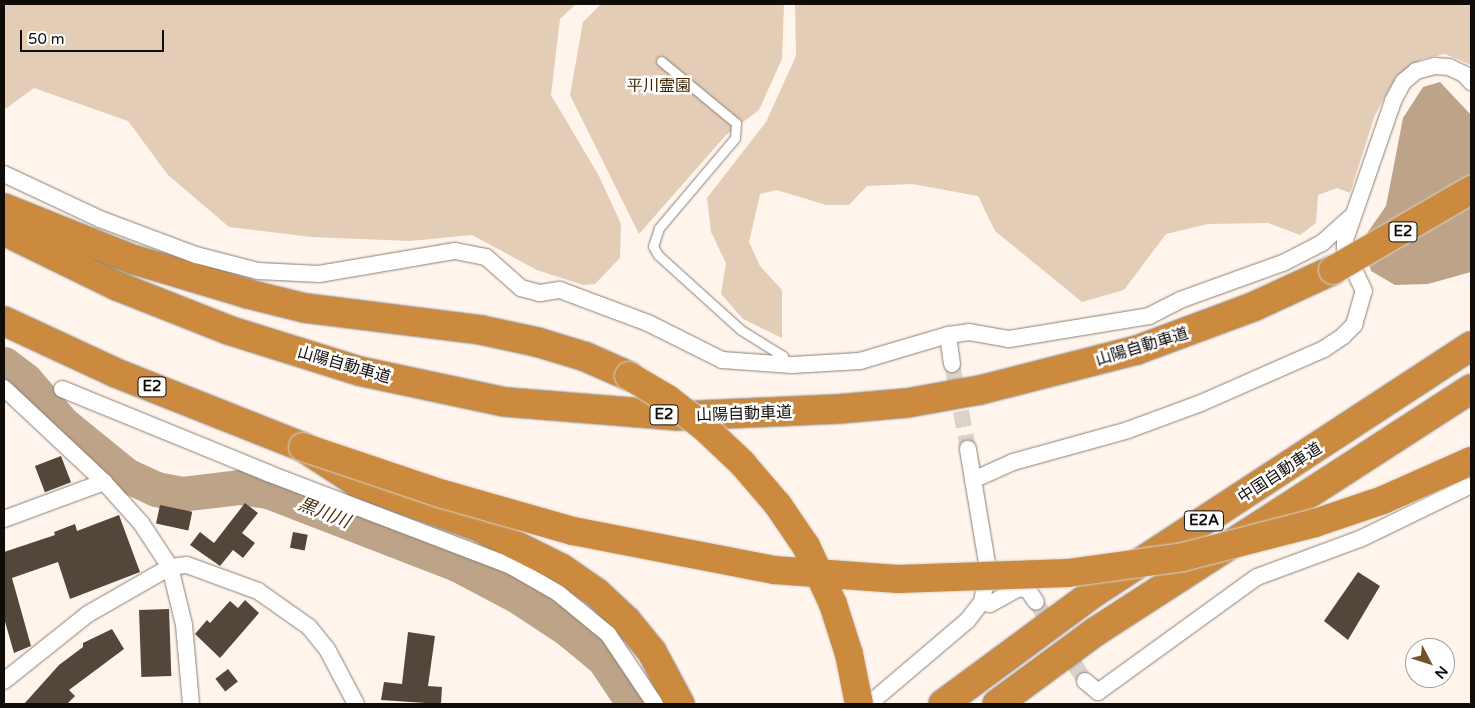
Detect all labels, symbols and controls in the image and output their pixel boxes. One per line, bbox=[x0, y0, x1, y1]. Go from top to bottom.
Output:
scale bar bbox=[22, 20, 166, 52]
text: 50 m bbox=[28, 30, 65, 48]
park label: 平川霊園 bbox=[627, 76, 691, 96]
road number: E2 bbox=[1388, 220, 1418, 244]
street label: 山陽自動車道 bbox=[1093, 324, 1191, 370]
street label: 山陽自動車道 bbox=[295, 343, 393, 387]
road number: E2 bbox=[137, 374, 167, 400]
road number: E2 bbox=[649, 402, 679, 428]
street label: 山陽自動車道 bbox=[696, 403, 792, 425]
street label: 中国自動車道 bbox=[1235, 439, 1325, 507]
water label: 黒川川 bbox=[295, 493, 353, 533]
road number: E2A bbox=[1183, 508, 1225, 534]
north arrow bbox=[1405, 638, 1455, 688]
text: N bbox=[1431, 663, 1451, 682]

